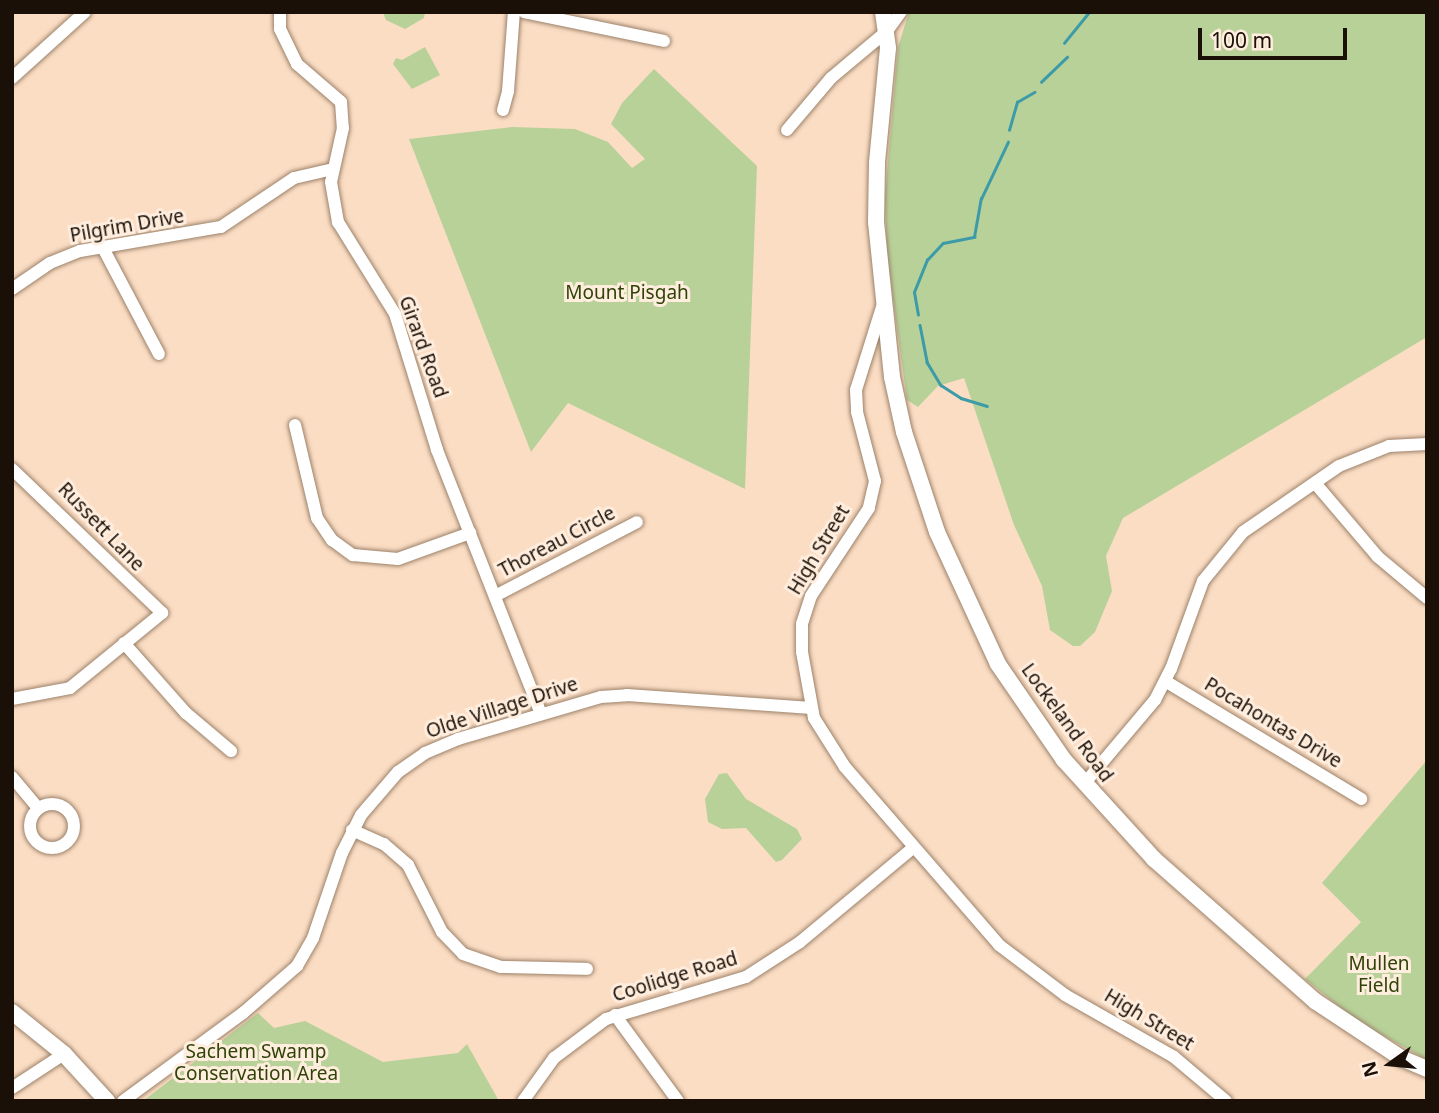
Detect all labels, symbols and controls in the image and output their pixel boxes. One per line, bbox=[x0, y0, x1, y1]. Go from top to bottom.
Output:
scale bar bbox=[1201, 14, 1350, 58]
text: 100 m bbox=[1211, 26, 1272, 54]
street label: Pilgrim Drive bbox=[68, 205, 186, 247]
park label: Mount Pisgah bbox=[565, 282, 689, 304]
street label: Girard Road bbox=[394, 293, 452, 401]
street label: Russett Lane bbox=[53, 478, 149, 576]
street label: High Street bbox=[783, 501, 855, 599]
street label: Thoreau Circle bbox=[495, 502, 619, 582]
street label: Lockeland Road bbox=[1016, 659, 1118, 787]
street label: Olde Village Drive bbox=[423, 673, 581, 743]
street label: Pocahontas Drive bbox=[1200, 673, 1346, 773]
street label: Coolidge Road bbox=[610, 947, 740, 1007]
park label: Mullen Field bbox=[1348, 953, 1410, 997]
street label: High Street bbox=[1100, 984, 1198, 1056]
north arrow bbox=[1355, 1029, 1425, 1099]
park label: Sachem Swamp Conservation Area bbox=[174, 1041, 338, 1085]
text: N bbox=[1355, 1059, 1384, 1080]

